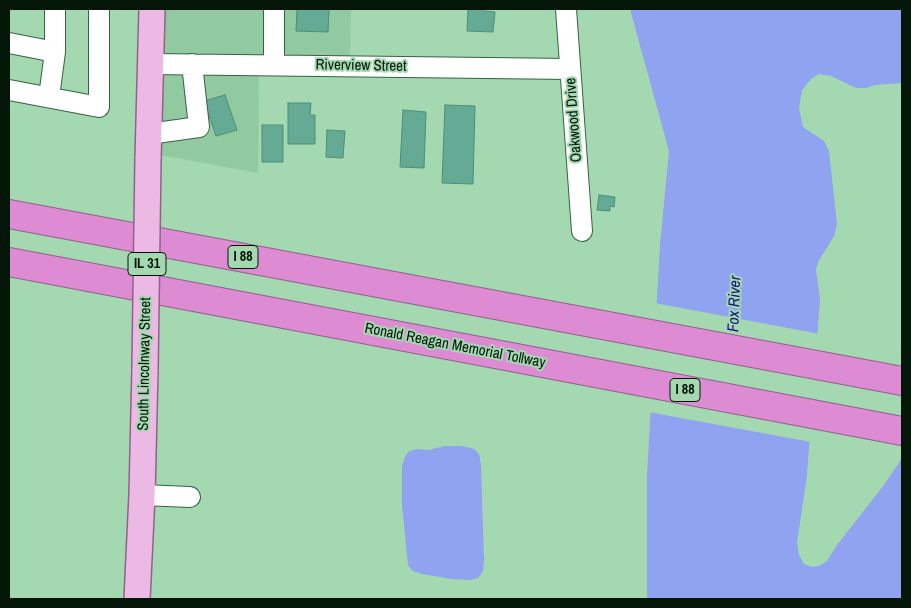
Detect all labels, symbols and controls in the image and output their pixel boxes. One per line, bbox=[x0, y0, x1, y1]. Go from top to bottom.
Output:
street label: Riverview Street bbox=[315, 56, 407, 76]
street label: Oakwood Drive bbox=[562, 77, 586, 163]
road number: I 88 bbox=[228, 246, 258, 268]
road number: IL 31 bbox=[128, 252, 166, 276]
water label: Fox River bbox=[724, 275, 746, 333]
street label: South Lincolnway Street bbox=[135, 297, 155, 431]
street label: Ronald Reagan Memorial Tollway bbox=[363, 320, 547, 372]
road number: I 88 bbox=[670, 378, 700, 402]

